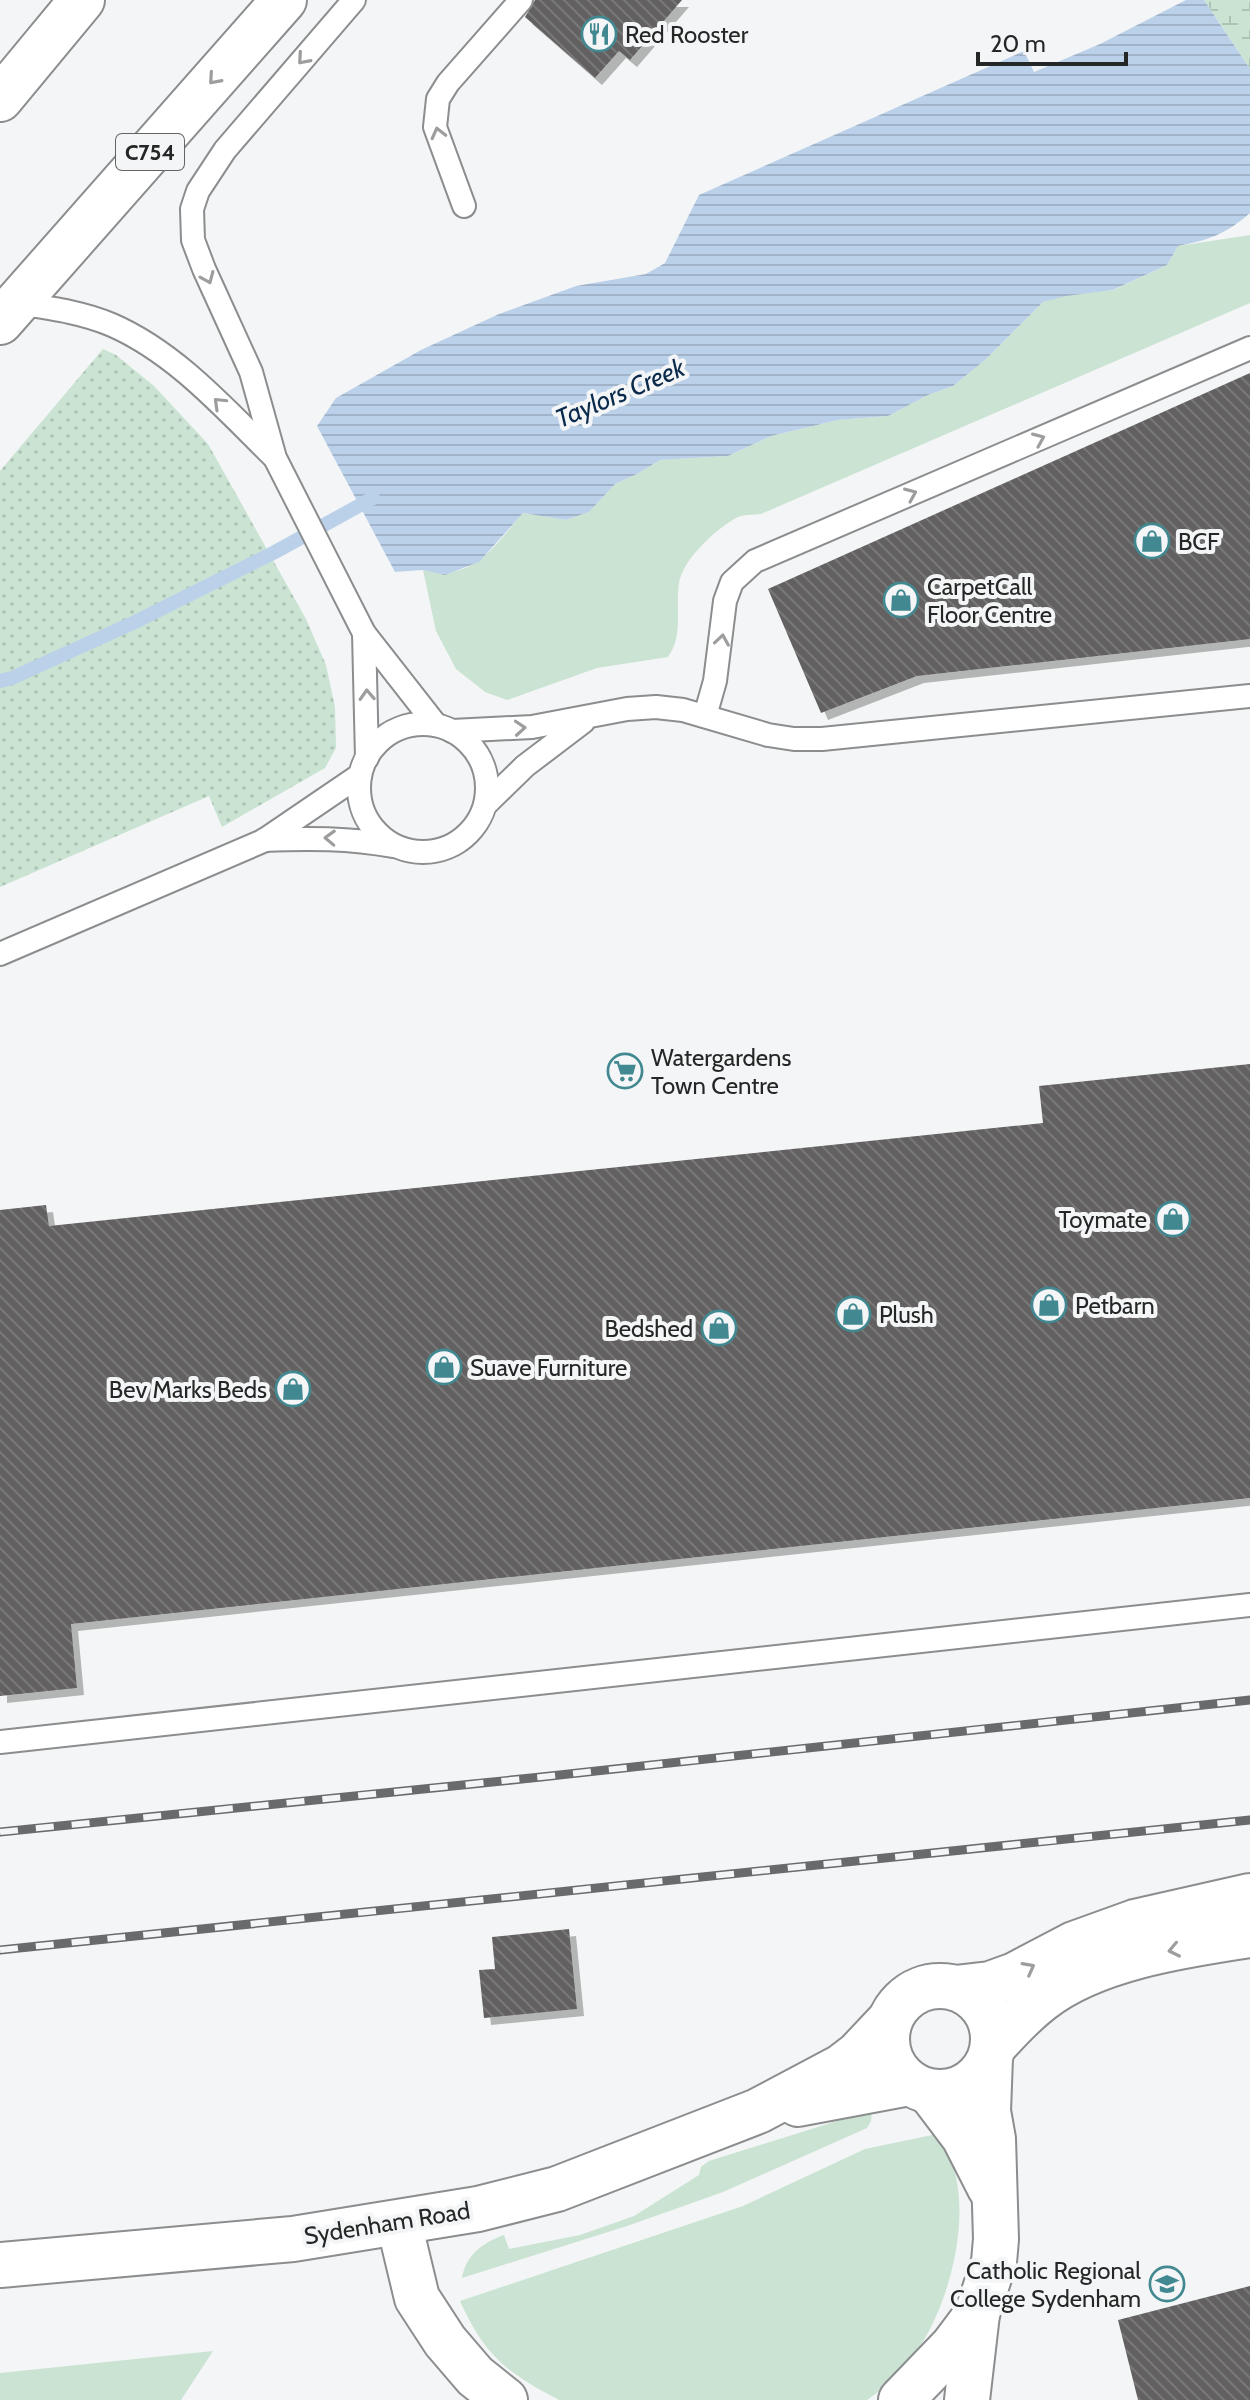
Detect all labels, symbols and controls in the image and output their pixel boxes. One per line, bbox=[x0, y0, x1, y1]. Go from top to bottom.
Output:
restaurant icon: Red Rooster bbox=[580, 15, 618, 53]
scale bar bbox=[978, 16, 1126, 66]
place label: Red Rooster bbox=[625, 20, 749, 49]
text: 20 m bbox=[990, 29, 1046, 58]
one-way arrow bbox=[298, 50, 313, 65]
one-way arrow bbox=[209, 70, 224, 85]
one-way arrow bbox=[431, 126, 448, 140]
road number: C754 bbox=[116, 134, 184, 170]
one-way arrow bbox=[199, 270, 215, 285]
water label: Taylors Creek bbox=[550, 351, 690, 435]
one-way arrow bbox=[214, 398, 228, 413]
one-way arrow bbox=[1031, 433, 1045, 449]
one-way arrow bbox=[903, 488, 917, 504]
shop icon: BCF bbox=[1133, 522, 1171, 560]
place label: BCF bbox=[1178, 527, 1220, 556]
place label: CarpetCall Floor Centre bbox=[927, 572, 1052, 629]
shop icon: CarpetCall Floor Centre bbox=[882, 581, 920, 619]
one-way arrow bbox=[713, 633, 730, 647]
one-way arrow bbox=[358, 688, 375, 701]
one-way arrow bbox=[514, 720, 527, 737]
one-way arrow bbox=[323, 830, 336, 847]
place label: Watergardens Town Centre bbox=[651, 1043, 792, 1100]
supermarket icon: Watergardens Town Centre bbox=[606, 1052, 644, 1090]
shop icon: Toymate bbox=[1154, 1200, 1192, 1238]
place label: Toymate bbox=[1058, 1205, 1147, 1234]
shop icon: Petbarn bbox=[1030, 1286, 1068, 1324]
place label: Petbarn bbox=[1075, 1291, 1155, 1320]
shop icon: Plush bbox=[834, 1295, 872, 1333]
place label: Plush bbox=[879, 1300, 934, 1329]
shop icon: Bedshed bbox=[700, 1309, 738, 1347]
place label: Bedshed bbox=[605, 1314, 693, 1343]
shop icon: Suave Furniture bbox=[425, 1348, 463, 1386]
place label: Suave Furniture bbox=[470, 1353, 627, 1382]
shop icon: Bev Marks Beds bbox=[274, 1370, 312, 1408]
place label: Bev Marks Beds bbox=[109, 1375, 267, 1404]
one-way arrow bbox=[1167, 1941, 1181, 1958]
one-way arrow bbox=[1021, 1962, 1036, 1977]
street label: Sydenham Road bbox=[302, 2196, 472, 2250]
place label: Catholic Regional College Sydenham bbox=[950, 2256, 1141, 2313]
school or university icon: Catholic Regional College Sydenham bbox=[1148, 2265, 1186, 2303]

